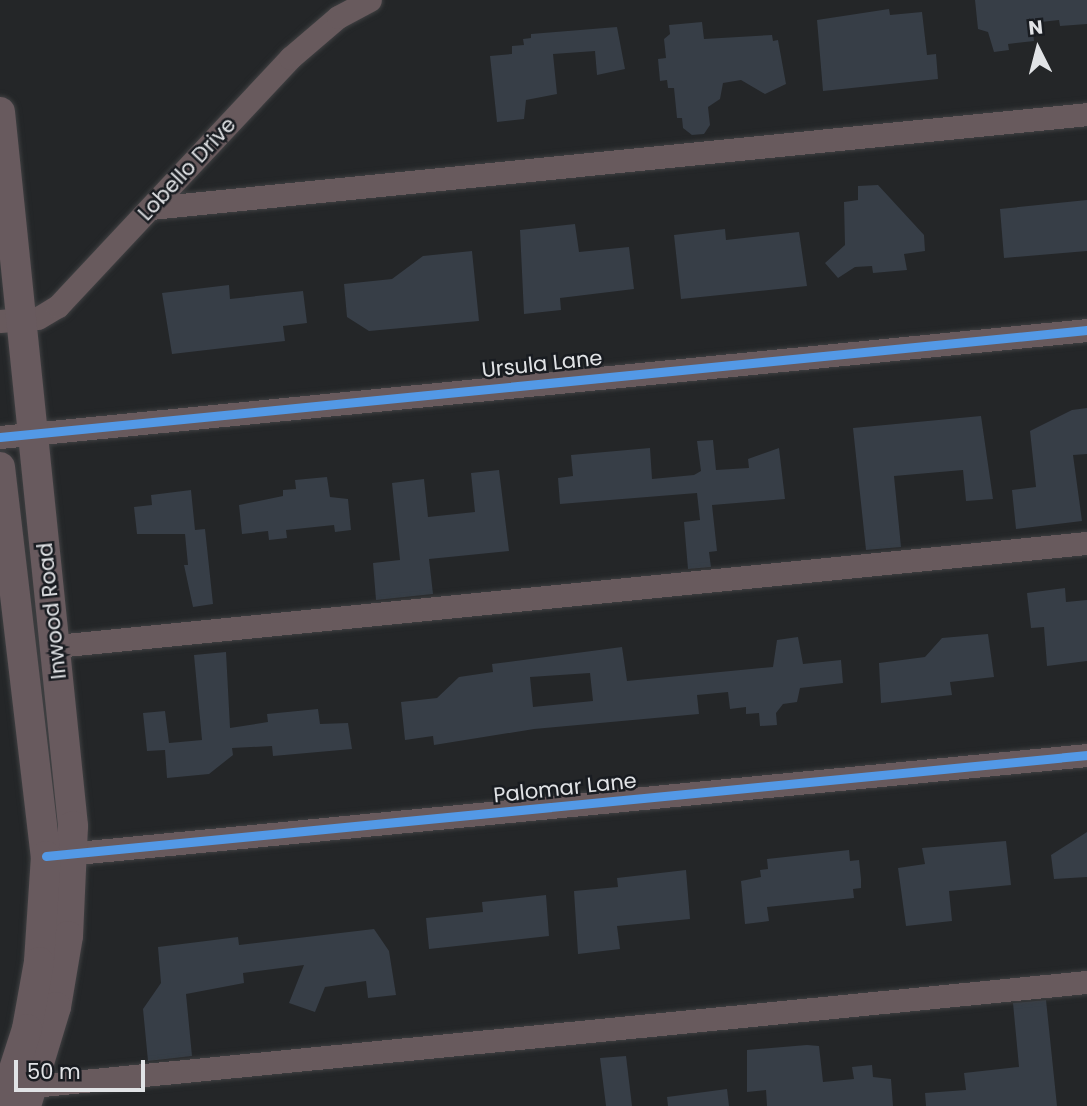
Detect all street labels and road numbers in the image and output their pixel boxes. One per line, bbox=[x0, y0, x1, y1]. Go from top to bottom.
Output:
street label: Lobello Drive bbox=[133, 112, 241, 226]
street label: Ursula Lane bbox=[480, 345, 604, 383]
street label: Inwood Road bbox=[32, 542, 72, 680]
street label: Palomar Lane bbox=[492, 768, 638, 808]

